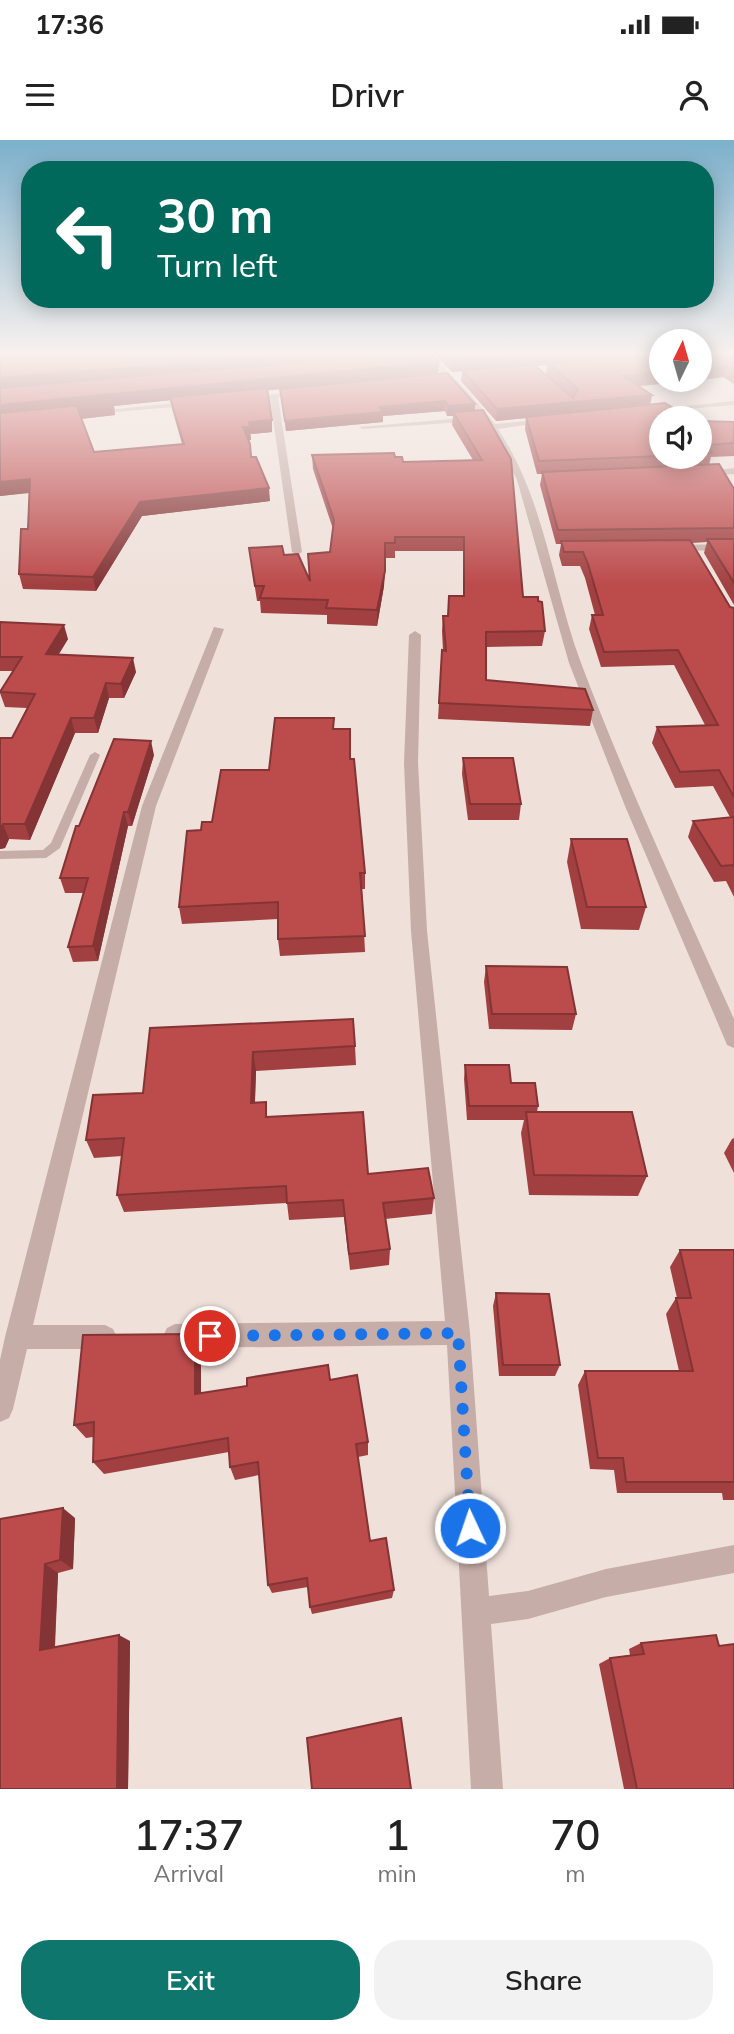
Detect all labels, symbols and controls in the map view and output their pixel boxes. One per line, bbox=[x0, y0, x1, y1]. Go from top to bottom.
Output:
text: 17:36 bbox=[35, 8, 104, 41]
text: Drivr bbox=[330, 75, 404, 115]
icon: menu bbox=[21, 76, 59, 114]
icon: person bbox=[675, 76, 713, 114]
text: 30 m bbox=[157, 184, 273, 245]
icon: left bbox=[42, 189, 133, 280]
text: Turn left bbox=[157, 245, 277, 285]
north arrow bbox=[649, 329, 712, 392]
map controls bbox=[649, 329, 712, 469]
button: sound bbox=[649, 406, 712, 469]
pin bbox=[180, 1306, 240, 1366]
icon: arrive bbox=[191, 1317, 229, 1355]
position arrow bbox=[433, 1491, 507, 1565]
text: 17:37 bbox=[133, 1808, 244, 1861]
text: 1 bbox=[385, 1808, 410, 1861]
text: 70 bbox=[550, 1808, 601, 1861]
text: Arrival bbox=[154, 1859, 224, 1888]
text: min bbox=[378, 1859, 417, 1888]
text: m bbox=[565, 1859, 585, 1888]
button: Exit bbox=[21, 1940, 360, 2020]
button: Share bbox=[374, 1940, 713, 2020]

